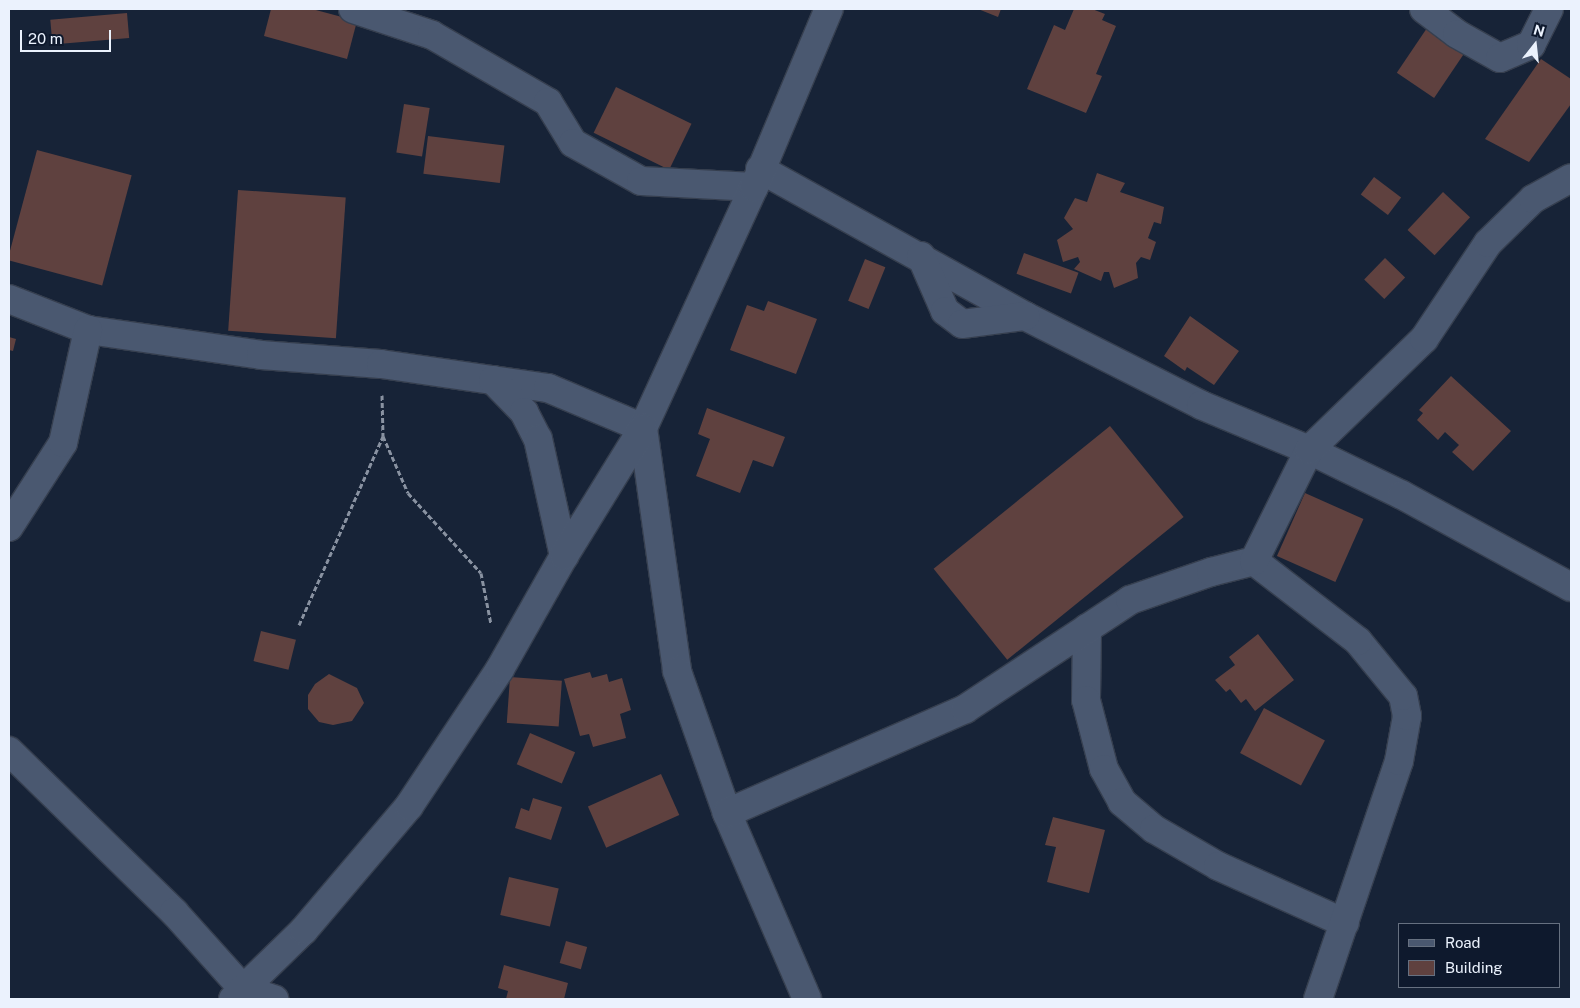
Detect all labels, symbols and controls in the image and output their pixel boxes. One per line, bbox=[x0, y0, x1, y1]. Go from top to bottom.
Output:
scale bar bbox=[22, 20, 114, 52]
north arrow bbox=[1510, 20, 1560, 70]
text: N bbox=[1532, 21, 1547, 40]
text: 20 m bbox=[28, 30, 63, 47]
legend bbox=[1398, 923, 1560, 988]
text: Road bbox=[1445, 934, 1481, 951]
text: Building bbox=[1445, 959, 1503, 976]

